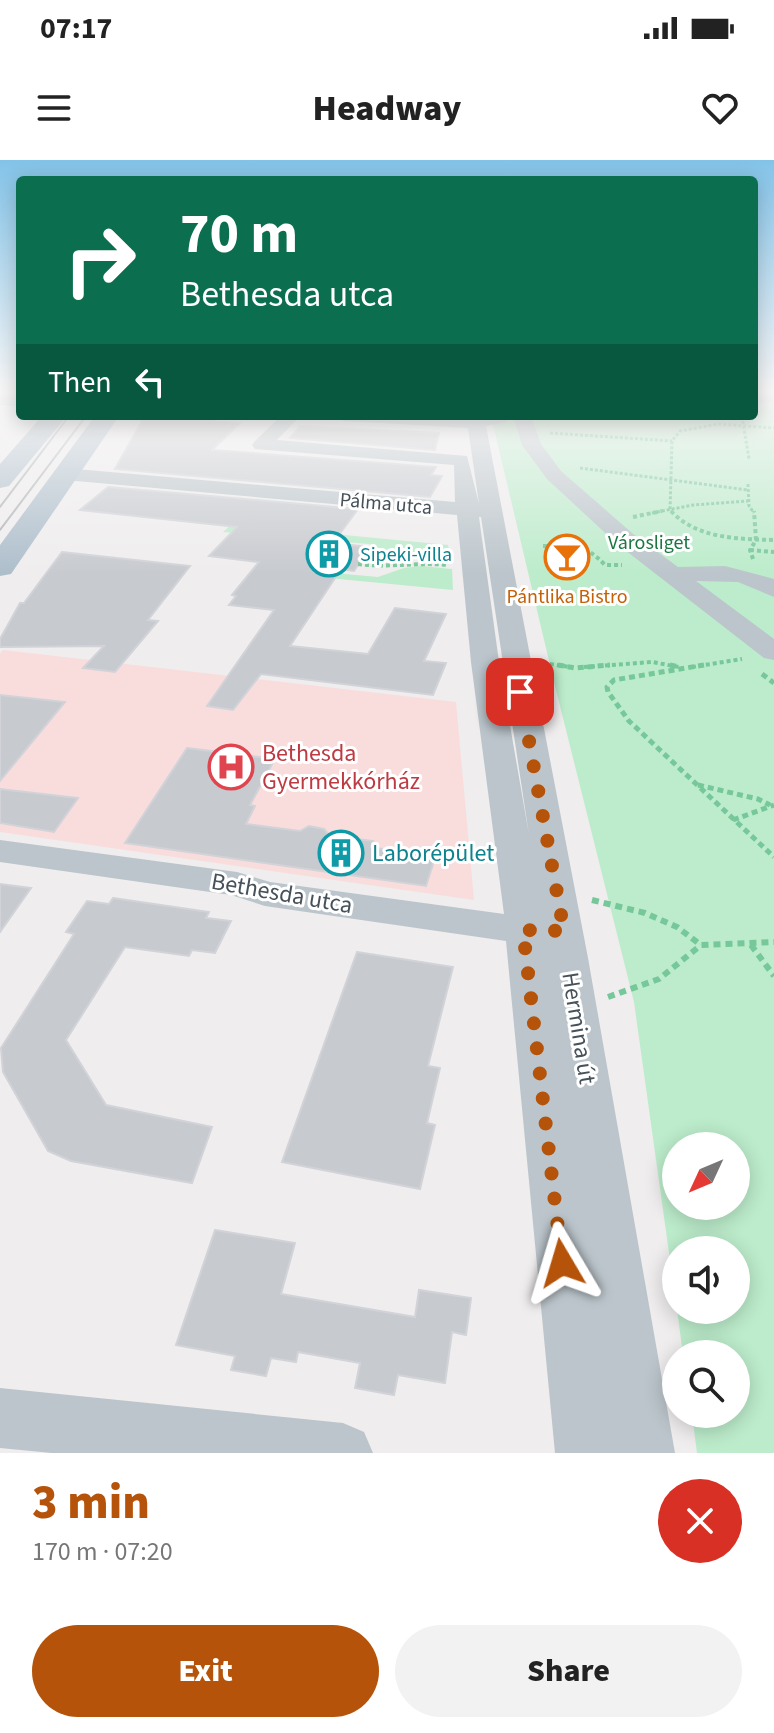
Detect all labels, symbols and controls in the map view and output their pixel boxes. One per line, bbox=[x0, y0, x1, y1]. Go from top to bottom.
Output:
text: 07:17 bbox=[40, 7, 112, 50]
text: Headway bbox=[313, 83, 462, 134]
icon: menu bbox=[32, 86, 76, 130]
icon: heart bbox=[698, 86, 742, 130]
text: 70 m bbox=[180, 195, 298, 274]
icon: right bbox=[48, 208, 152, 312]
text: Bethesda utca bbox=[180, 269, 394, 320]
icon: left bbox=[128, 360, 172, 404]
text: Then bbox=[48, 361, 112, 404]
street label: Pálma utca bbox=[339, 486, 433, 522]
park label: Városliget bbox=[608, 529, 690, 557]
building icon: Sipeki-villa bbox=[305, 530, 353, 578]
bar icon: Pántlika Bistro bbox=[543, 533, 591, 581]
place label: Sipeki-villa bbox=[360, 541, 452, 569]
place label: Pántlika Bistro bbox=[506, 583, 628, 611]
pin bbox=[486, 658, 554, 726]
icon: arrive bbox=[498, 670, 542, 714]
place label: Bethesda Gyermekkórház bbox=[262, 736, 420, 799]
hospital icon: Bethesda Gyermekkórház bbox=[207, 743, 255, 791]
building icon: Laborépület bbox=[317, 829, 365, 877]
place label: Laborépület bbox=[372, 836, 494, 871]
street label: Bethesda utca bbox=[209, 864, 355, 923]
street label: Hermina út bbox=[552, 970, 605, 1087]
north arrow bbox=[662, 1132, 750, 1220]
map controls bbox=[662, 1132, 750, 1428]
position arrow bbox=[520, 1221, 604, 1305]
button: sound bbox=[662, 1236, 750, 1324]
button: search bbox=[662, 1340, 750, 1428]
text: 3 min bbox=[32, 1469, 150, 1537]
button: close bbox=[658, 1479, 742, 1563]
text: 170 m · 07:20 bbox=[32, 1533, 173, 1570]
button: Exit bbox=[32, 1625, 379, 1717]
button: Share bbox=[395, 1625, 742, 1717]

